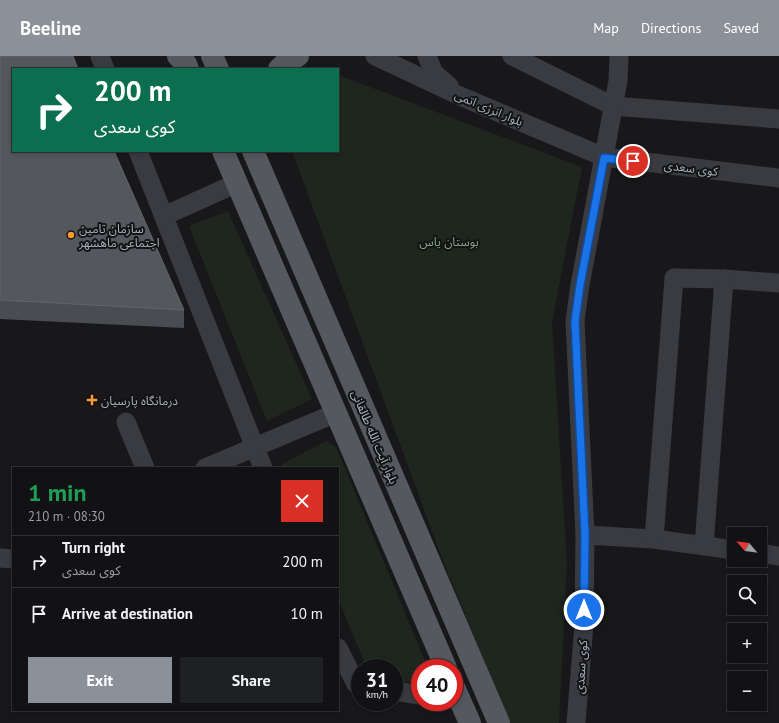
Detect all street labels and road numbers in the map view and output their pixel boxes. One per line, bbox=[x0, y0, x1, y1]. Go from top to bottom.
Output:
street label: بلوار انرژی اتمی bbox=[453, 87, 525, 129]
street label: کوی سعدی bbox=[663, 157, 720, 179]
street label: بلوار آیت الله طالقانی bbox=[348, 388, 402, 486]
street label: کوی سعدی bbox=[572, 638, 590, 695]

